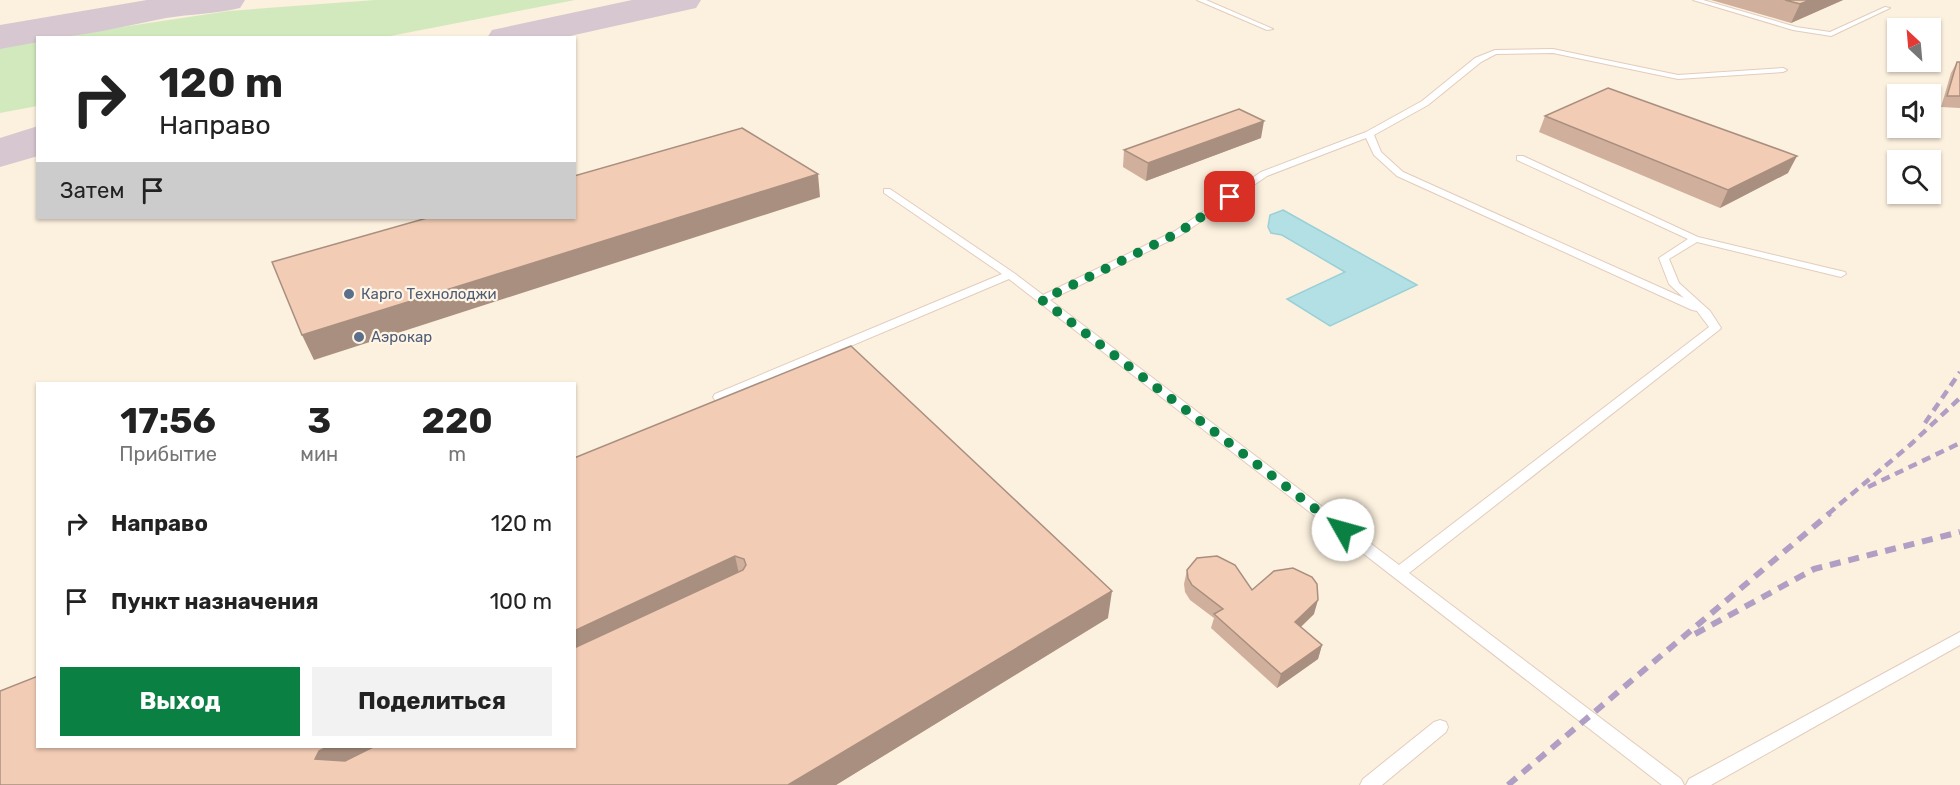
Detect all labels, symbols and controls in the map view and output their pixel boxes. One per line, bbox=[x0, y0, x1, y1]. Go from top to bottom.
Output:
north arrow bbox=[1887, 18, 1941, 72]
map controls bbox=[1887, 18, 1941, 204]
text: 120 m bbox=[159, 58, 283, 108]
icon: right bbox=[60, 60, 138, 138]
button: sound bbox=[1887, 84, 1941, 138]
text: Направо bbox=[159, 109, 271, 141]
button: search bbox=[1887, 150, 1941, 204]
pin bbox=[1204, 171, 1255, 222]
icon: arrive bbox=[136, 174, 169, 207]
text: Затем bbox=[60, 177, 124, 204]
icon: arrive bbox=[1213, 180, 1246, 213]
place label: Карго Технолоджи bbox=[361, 285, 497, 303]
marker: Карго Технолоджи bbox=[342, 287, 356, 301]
place label: Аэрокар bbox=[371, 328, 432, 346]
marker: Аэрокар bbox=[352, 330, 366, 344]
text: 17:56 bbox=[120, 399, 216, 442]
text: 3 bbox=[307, 399, 331, 442]
text: 220 bbox=[421, 399, 493, 442]
text: Прибытие bbox=[119, 442, 217, 466]
text: мин bbox=[300, 442, 338, 466]
text: m bbox=[448, 442, 466, 466]
position arrow bbox=[1311, 498, 1375, 562]
icon: right bbox=[60, 507, 93, 540]
text: Направо bbox=[111, 510, 208, 537]
text: 120 m bbox=[491, 510, 552, 537]
icon: arrive bbox=[60, 585, 93, 618]
text: Пункт назначения bbox=[111, 588, 319, 615]
text: 100 m bbox=[490, 588, 552, 615]
button: Выход bbox=[60, 667, 300, 736]
button: Поделиться bbox=[312, 667, 552, 736]

